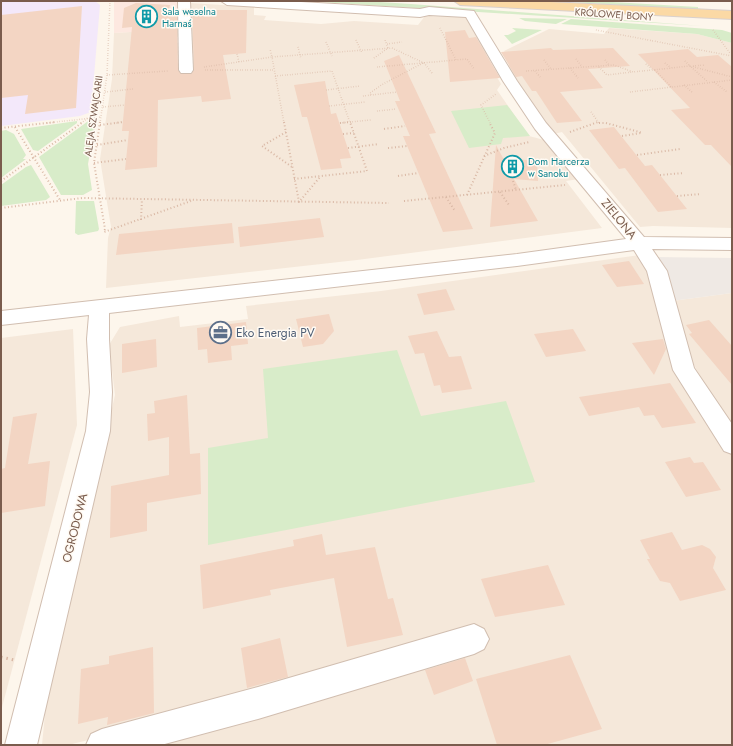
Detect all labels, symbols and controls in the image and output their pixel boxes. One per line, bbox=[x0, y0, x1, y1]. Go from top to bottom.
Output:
building icon: Sala weselna Harnaś bbox=[134, 4, 160, 30]
place label: Sala weselna Harnaś bbox=[162, 4, 216, 31]
street label: KRÓLOWEJ BONY bbox=[574, 4, 654, 25]
street label: ALEJA SZWAJCARII bbox=[80, 75, 107, 157]
building icon: Dom Harcerza w Sanoku bbox=[500, 154, 526, 180]
place label: Dom Harcerza w Sanoku bbox=[528, 154, 590, 181]
street label: ZIELONA bbox=[597, 195, 641, 243]
office icon: Eko Energia PV bbox=[207, 320, 233, 346]
place label: Eko Energia PV bbox=[236, 324, 315, 342]
street label: OGRODOWA bbox=[58, 491, 92, 565]

